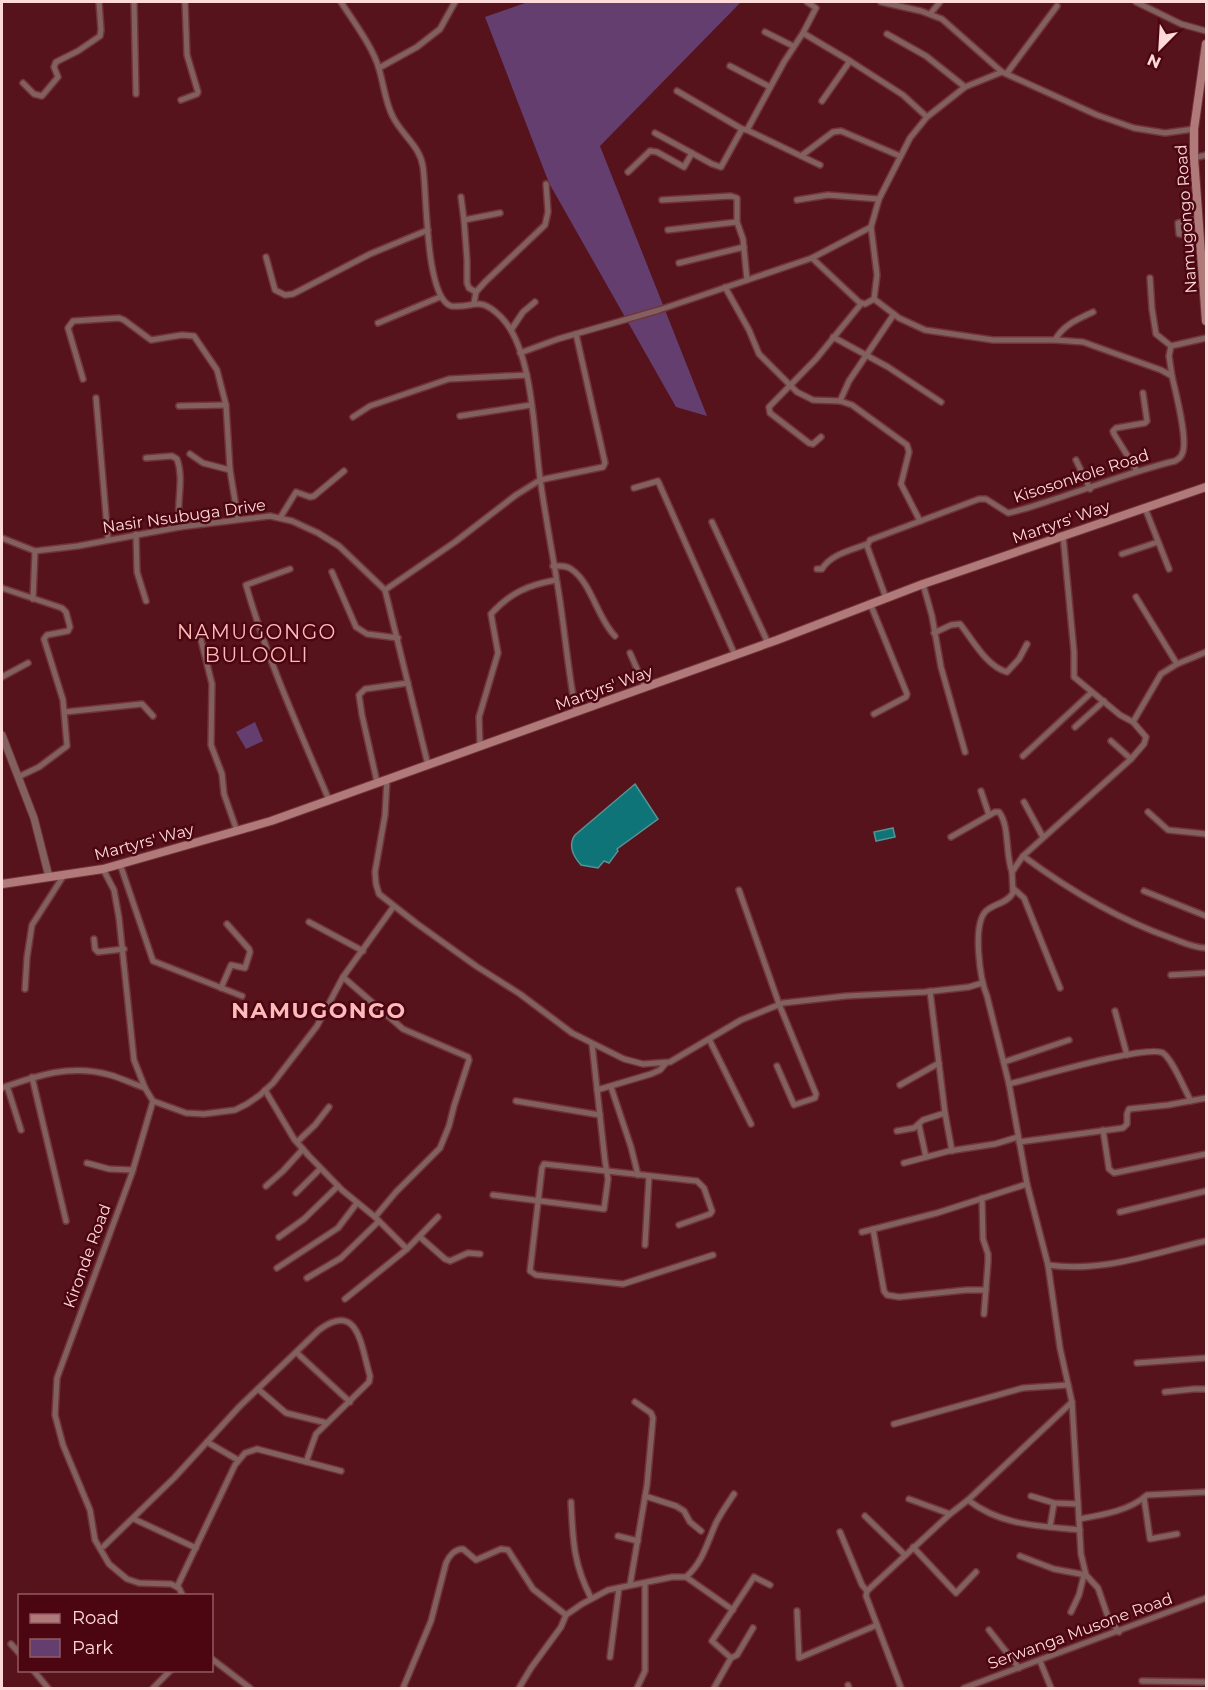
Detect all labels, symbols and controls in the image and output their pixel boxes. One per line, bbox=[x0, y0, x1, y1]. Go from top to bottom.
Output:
north arrow bbox=[1130, 18, 1190, 78]
text: N bbox=[1144, 50, 1164, 73]
street label: Namugongo Road bbox=[1171, 144, 1201, 294]
street label: Kisosonkole Road bbox=[1011, 445, 1151, 507]
street label: Nasir Nsubuga Drive bbox=[101, 495, 267, 537]
street label: Martyrs' Way bbox=[1010, 496, 1113, 548]
district label: NAMUGONGO BULOOLI bbox=[177, 620, 337, 667]
street label: Martyrs' Way bbox=[553, 661, 656, 714]
street label: Martyrs' Way bbox=[92, 820, 196, 864]
district label: NAMUGONGO bbox=[231, 997, 407, 1024]
street label: Kironde Road bbox=[59, 1201, 115, 1311]
street label: Serwanga Musone Road bbox=[985, 1589, 1175, 1673]
legend bbox=[18, 1594, 213, 1672]
text: Road bbox=[72, 1607, 119, 1629]
text: Park bbox=[72, 1637, 113, 1659]

